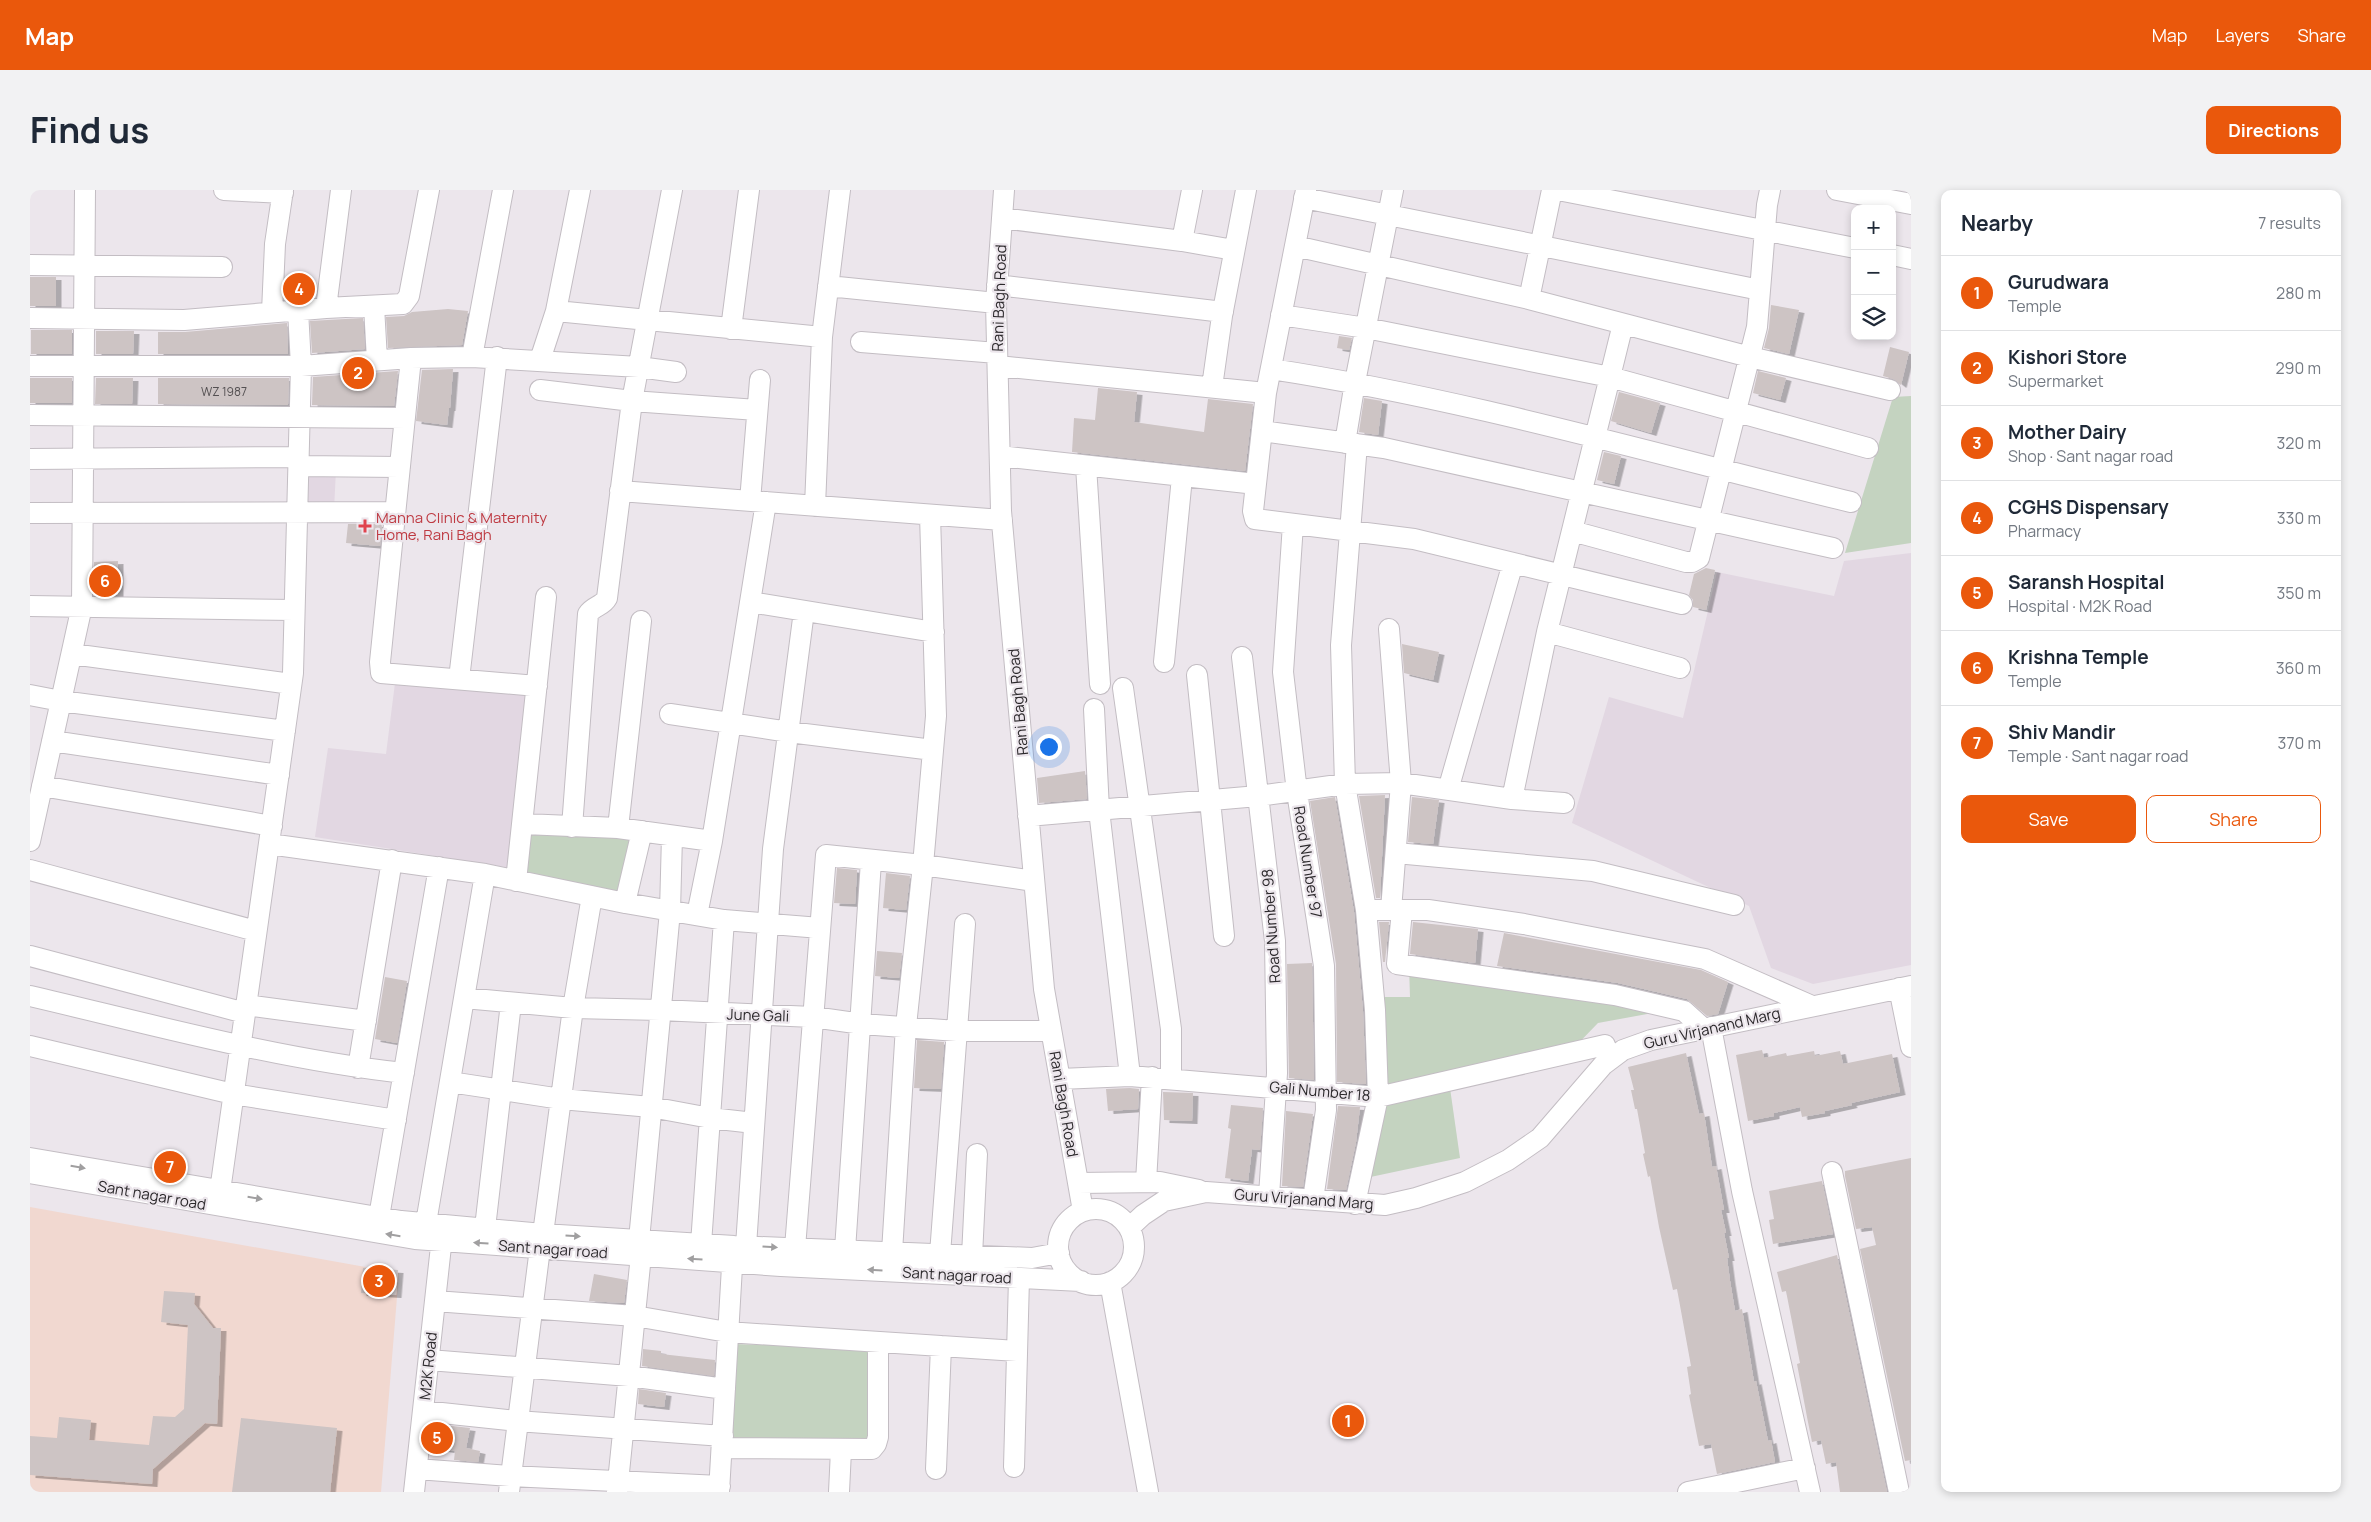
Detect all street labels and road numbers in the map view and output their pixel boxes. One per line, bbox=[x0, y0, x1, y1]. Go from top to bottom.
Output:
street label: Rani Bagh Road bbox=[987, 244, 1011, 352]
street label: Rani Bagh Road bbox=[1003, 648, 1033, 756]
street label: Road Number 97 bbox=[1289, 804, 1327, 920]
street label: Road Number 98 bbox=[1257, 868, 1285, 984]
street label: Guru Virjanand Marg bbox=[1642, 1002, 1782, 1054]
street label: June Gali bbox=[726, 1003, 790, 1027]
street label: Rani Bagh Road bbox=[1044, 1049, 1084, 1159]
street label: Gali Number 18 bbox=[1269, 1076, 1371, 1106]
street label: Sant nagar road bbox=[96, 1175, 208, 1215]
street label: Guru Virjanand Marg bbox=[1234, 1184, 1374, 1214]
street label: Sant nagar road bbox=[498, 1235, 608, 1263]
street label: Sant nagar road bbox=[902, 1262, 1012, 1288]
street label: M2K Road bbox=[414, 1331, 442, 1401]

